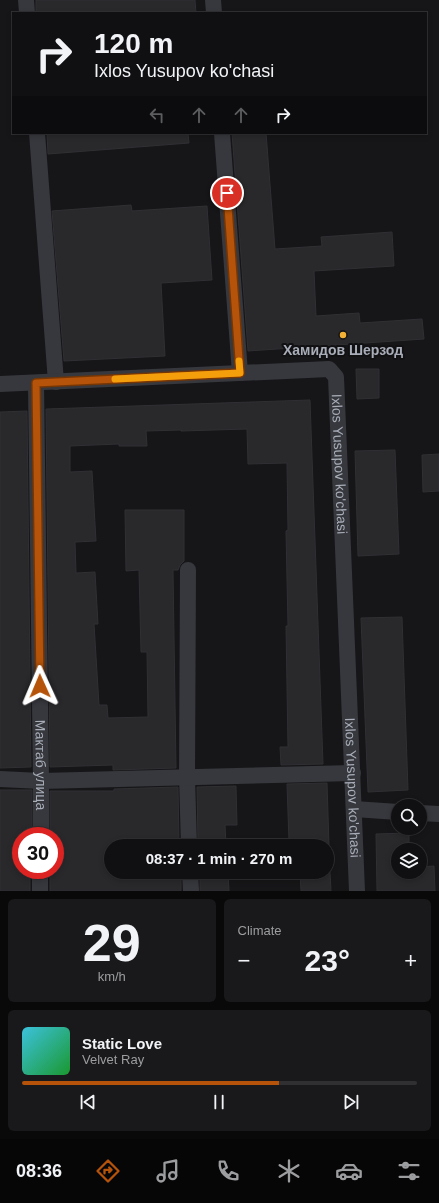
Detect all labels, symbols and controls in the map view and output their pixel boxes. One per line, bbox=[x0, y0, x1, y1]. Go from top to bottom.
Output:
icon: right bbox=[28, 28, 80, 80]
text: 120 m bbox=[94, 28, 173, 59]
text: Ixlos Yusupov ko'chasi bbox=[94, 61, 274, 81]
icon: left bbox=[146, 104, 168, 126]
icon: ahead bbox=[188, 104, 210, 126]
icon: ahead bbox=[230, 104, 252, 126]
icon: right bbox=[272, 104, 294, 126]
pin bbox=[210, 176, 244, 210]
icon: arrive bbox=[216, 182, 238, 204]
marker: Хамидов Шерзод bbox=[338, 330, 348, 340]
place label: Хамидов Шерзод bbox=[283, 342, 403, 358]
street label: Ixlos Yusupov ko'chasi bbox=[329, 394, 350, 534]
position arrow bbox=[19, 665, 61, 707]
street label: Ixlos Yusupov ko'chasi bbox=[342, 717, 364, 858]
street label: Мактаб улица bbox=[32, 720, 49, 810]
map controls bbox=[391, 799, 427, 879]
button: search bbox=[391, 799, 427, 835]
speed limit sign: 30 bbox=[12, 827, 64, 879]
button: layers bbox=[391, 843, 427, 879]
text: 08:37 · 1 min · 270 m bbox=[146, 850, 292, 867]
text: 29 bbox=[83, 914, 141, 972]
text: Climate bbox=[238, 923, 282, 938]
text: 23° bbox=[305, 944, 350, 977]
text: − bbox=[238, 948, 250, 973]
text: + bbox=[404, 948, 417, 973]
text: km/h bbox=[98, 969, 126, 984]
text: Static Love bbox=[82, 1035, 162, 1052]
text: Velvet Ray bbox=[82, 1052, 144, 1067]
icon: previous bbox=[77, 1091, 99, 1113]
icon: pause bbox=[208, 1091, 230, 1113]
icon: next bbox=[340, 1091, 362, 1113]
icon: directions bbox=[94, 1157, 122, 1185]
icon: music bbox=[154, 1157, 182, 1185]
icon: phone bbox=[214, 1157, 242, 1185]
icon: climate bbox=[275, 1157, 303, 1185]
icon: car bbox=[335, 1157, 363, 1185]
icon: filters bbox=[395, 1157, 423, 1185]
text: 08:36 bbox=[16, 1161, 62, 1181]

